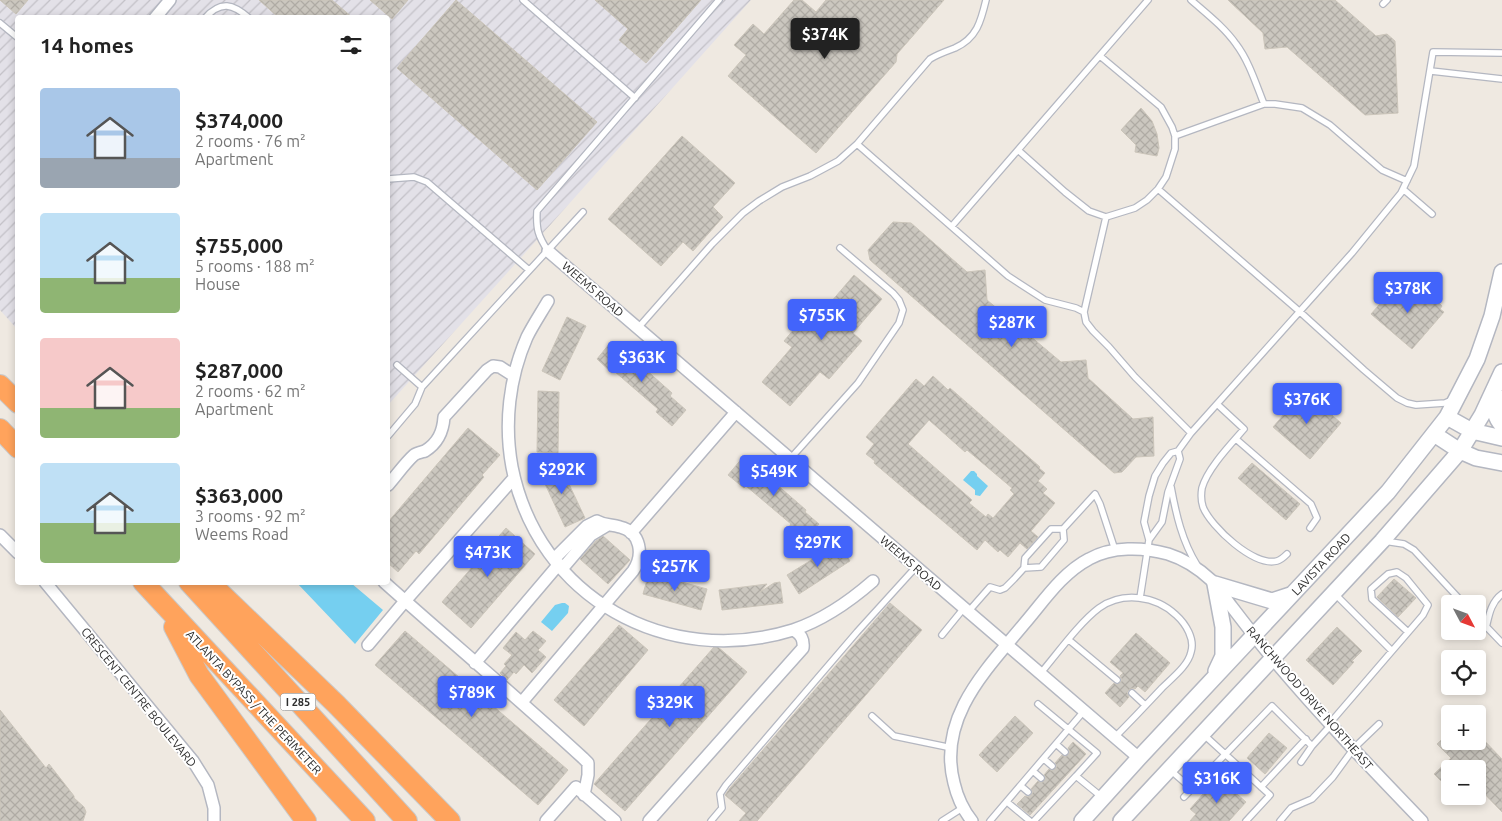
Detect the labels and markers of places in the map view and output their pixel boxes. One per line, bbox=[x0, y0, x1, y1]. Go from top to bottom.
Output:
pin: $374K bbox=[790, 18, 860, 60]
pin: $378K bbox=[1373, 272, 1443, 314]
pin: $755K bbox=[787, 298, 857, 341]
pin: $287K bbox=[977, 306, 1047, 348]
pin: $363K bbox=[607, 340, 677, 383]
pin: $376K bbox=[1272, 382, 1342, 425]
pin: $292K bbox=[527, 452, 597, 495]
pin: $549K bbox=[739, 454, 809, 497]
pin: $297K bbox=[783, 526, 853, 568]
pin: $473K bbox=[453, 536, 523, 578]
pin: $257K bbox=[640, 550, 710, 592]
pin: $789K bbox=[437, 676, 507, 718]
pin: $329K bbox=[635, 686, 705, 728]
pin: $316K bbox=[1182, 762, 1252, 804]

